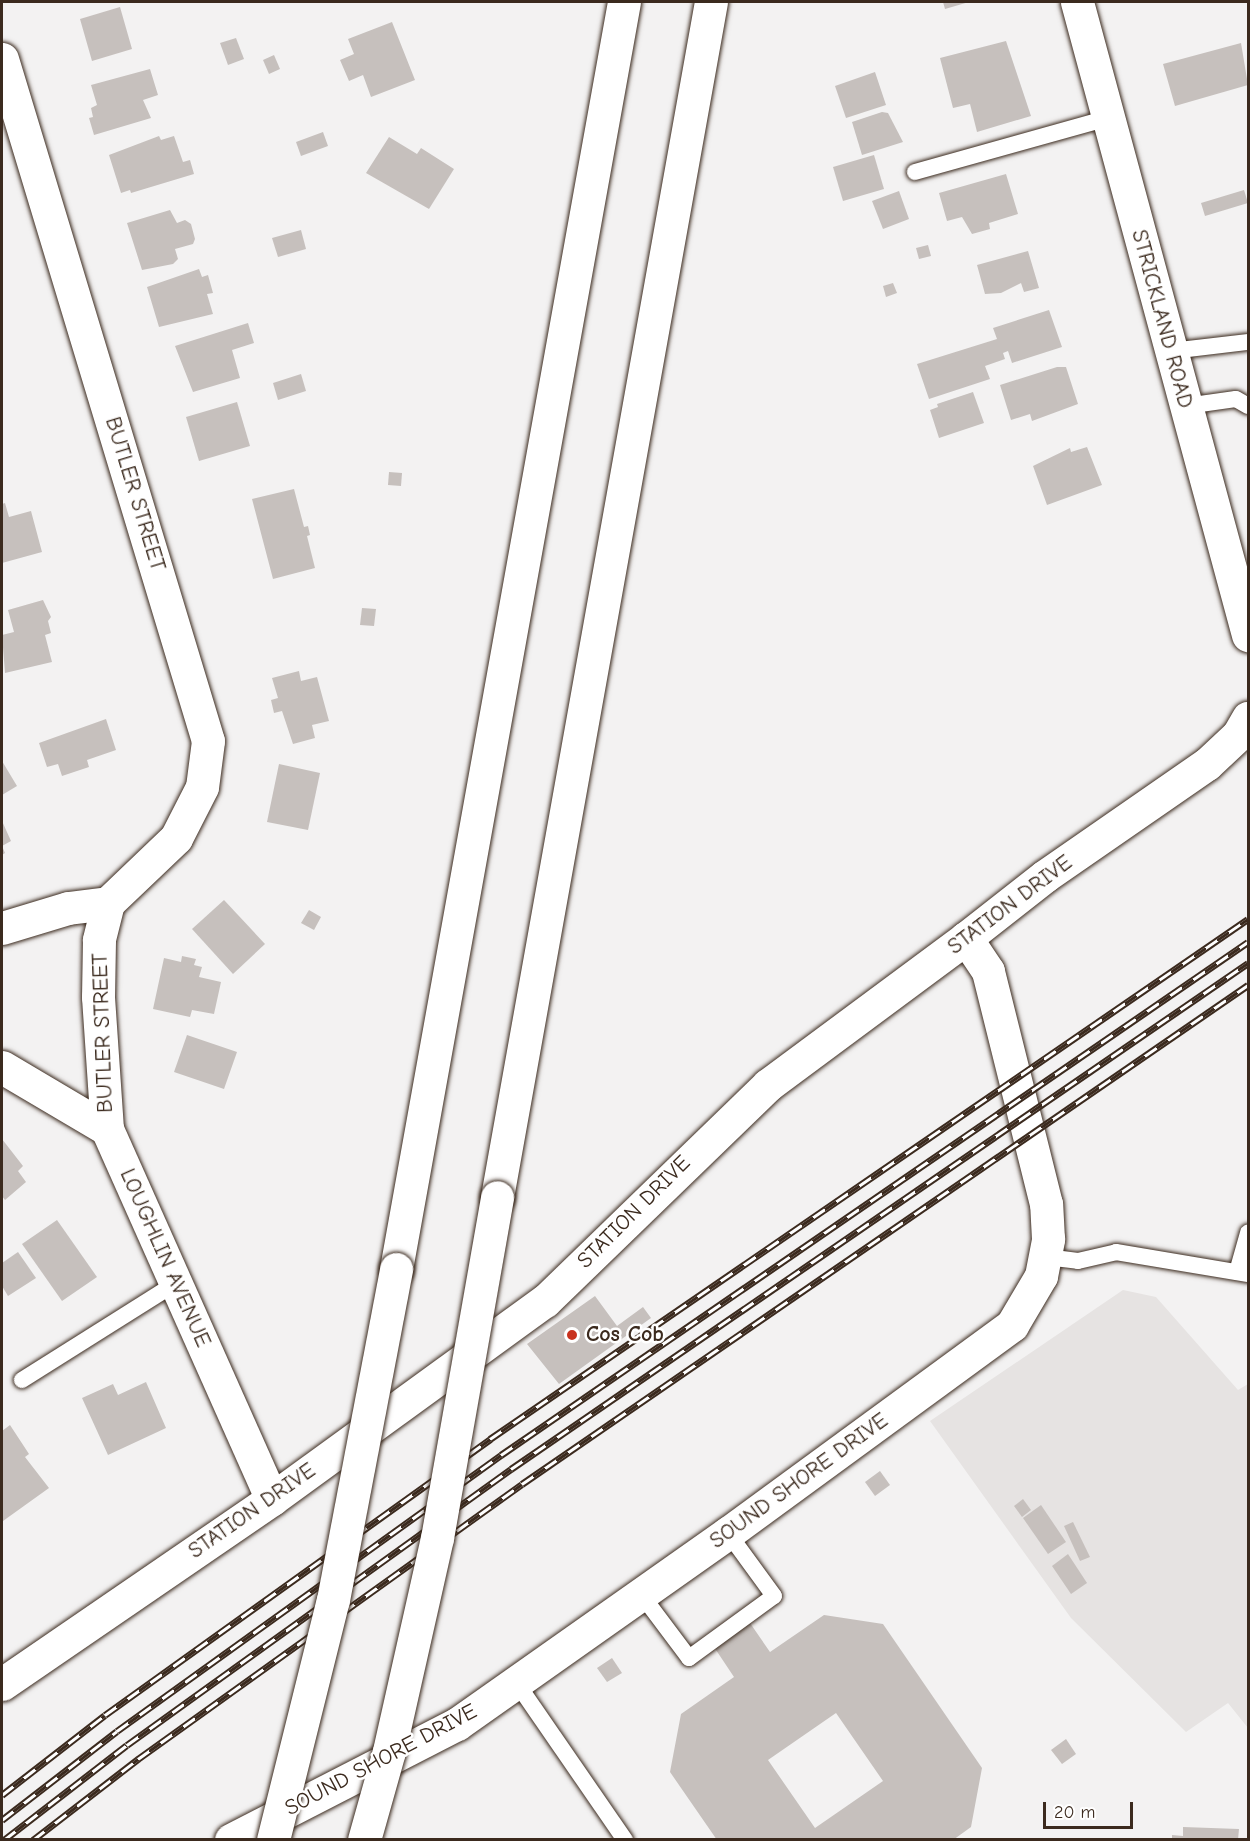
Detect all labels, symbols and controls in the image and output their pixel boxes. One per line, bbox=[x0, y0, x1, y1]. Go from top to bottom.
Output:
street label: STRICKLAND ROAD bbox=[1125, 227, 1199, 411]
street label: BUTLER STREET bbox=[99, 414, 171, 574]
street label: STATION DRIVE bbox=[943, 850, 1077, 960]
street label: BUTLER STREET bbox=[87, 953, 119, 1113]
street label: STATION DRIVE bbox=[572, 1150, 696, 1274]
street label: LOUGHLIN AVENUE bbox=[114, 1165, 216, 1351]
place label: Cos Cob bbox=[586, 1322, 664, 1348]
marker: Cos Cob bbox=[563, 1326, 581, 1344]
street label: SOUND SHORE DRIVE bbox=[705, 1408, 893, 1554]
street label: STATION DRIVE bbox=[183, 1457, 321, 1565]
street label: SOUND SHORE DRIVE bbox=[280, 1698, 482, 1822]
scale bar bbox=[1046, 1790, 1136, 1828]
text: 20 m bbox=[1054, 1802, 1095, 1823]

